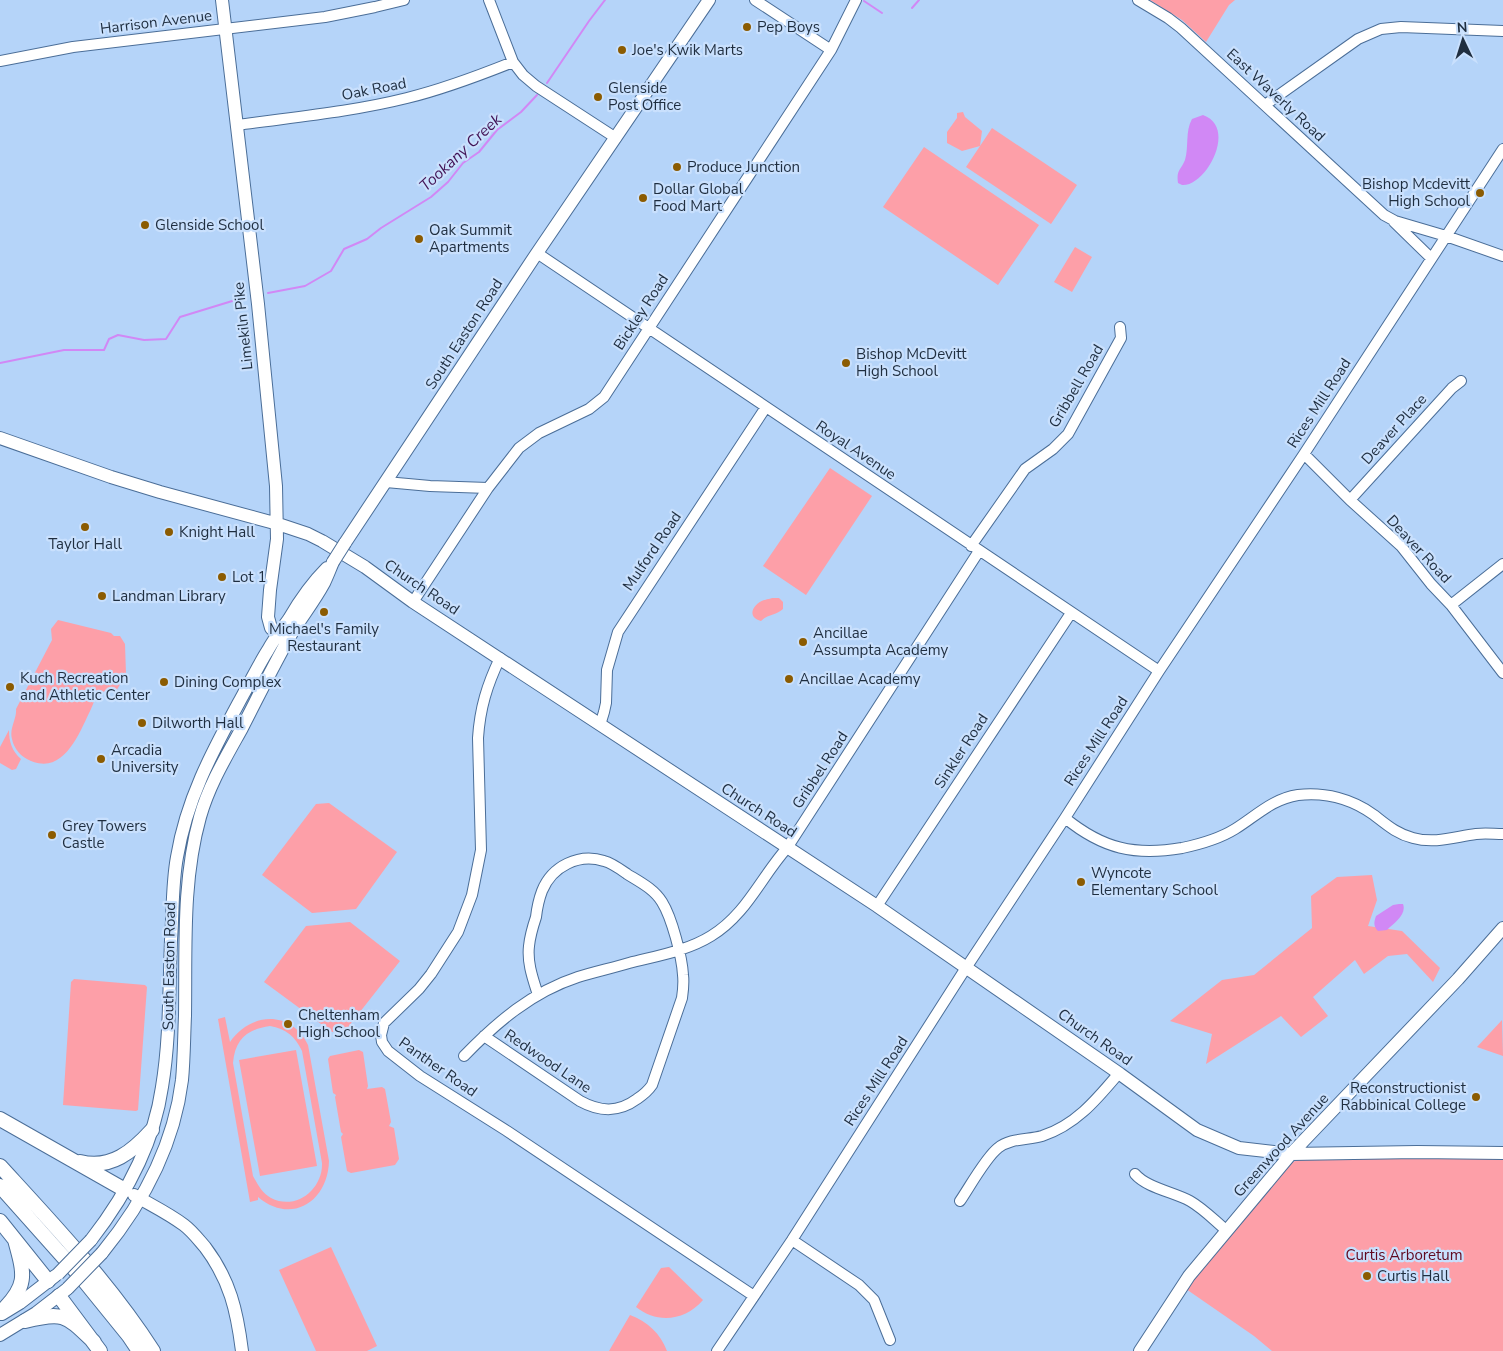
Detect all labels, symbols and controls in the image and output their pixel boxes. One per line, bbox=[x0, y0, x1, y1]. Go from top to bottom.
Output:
street label: Harrison Avenue bbox=[99, 5, 213, 39]
north arrow bbox=[1438, 15, 1488, 65]
place label: Pep Boys bbox=[757, 17, 820, 37]
text: N bbox=[1456, 18, 1468, 37]
marker: Pep Boys bbox=[741, 21, 753, 33]
place label: Joe's Kwik Marts bbox=[631, 40, 743, 60]
marker: Joe's Kwik Marts bbox=[616, 44, 628, 56]
street label: East Waverly Road bbox=[1222, 44, 1330, 146]
street label: Oak Road bbox=[340, 73, 408, 105]
place label: Glenside Post Office bbox=[608, 78, 681, 115]
marker: Glenside Post Office bbox=[592, 91, 604, 103]
water label: Tookany Creek bbox=[415, 108, 507, 197]
place label: Produce Junction bbox=[687, 157, 800, 177]
marker: Produce Junction bbox=[671, 161, 683, 173]
place label: Bishop Mcdevitt High School bbox=[1362, 174, 1471, 211]
place label: Dollar Global Food Mart bbox=[653, 179, 744, 216]
marker: Bishop Mcdevitt High School bbox=[1474, 187, 1486, 199]
marker: Dollar Global Food Mart bbox=[637, 192, 649, 204]
place label: Glenside School bbox=[155, 215, 264, 235]
marker: Glenside School bbox=[139, 219, 151, 231]
place label: Oak Summit Apartments bbox=[429, 220, 513, 257]
marker: Oak Summit Apartments bbox=[413, 233, 425, 245]
street label: Bickley Road bbox=[609, 270, 673, 354]
street label: South Easton Road bbox=[421, 275, 507, 393]
street label: Limekiln Pike bbox=[228, 281, 258, 371]
street label: Gribbell Road bbox=[1044, 341, 1108, 431]
place label: Bishop McDevitt High School bbox=[856, 344, 967, 381]
street label: Rices Mill Road bbox=[1282, 354, 1356, 452]
marker: Bishop McDevitt High School bbox=[840, 357, 852, 369]
street label: Deaver Place bbox=[1357, 389, 1431, 469]
street label: Royal Avenue bbox=[812, 416, 900, 484]
street label: Mulford Road bbox=[618, 507, 686, 595]
street label: Deaver Road bbox=[1382, 510, 1456, 588]
marker: Taylor Hall bbox=[79, 521, 91, 533]
place label: Knight Hall bbox=[179, 522, 256, 542]
marker: Knight Hall bbox=[163, 526, 175, 538]
place label: Taylor Hall bbox=[48, 534, 122, 554]
street label: Church Road bbox=[381, 555, 463, 619]
place label: Lot 1 bbox=[232, 567, 266, 587]
marker: Lot 1 bbox=[216, 571, 228, 583]
place label: Landman Library bbox=[112, 586, 226, 606]
marker: Landman Library bbox=[96, 590, 108, 602]
marker: Michael's Family Restaurant bbox=[318, 606, 330, 618]
place label: Michael's Family Restaurant bbox=[269, 619, 379, 656]
place label: Ancillae Assumpta Academy bbox=[813, 623, 948, 660]
marker: Ancillae Assumpta Academy bbox=[797, 636, 809, 648]
place label: Kuch Recreation and Athletic Center bbox=[20, 668, 151, 705]
place label: Ancillae Academy bbox=[799, 669, 921, 689]
place label: Dining Complex bbox=[174, 672, 282, 692]
marker: Ancillae Academy bbox=[783, 673, 795, 685]
marker: Dining Complex bbox=[158, 676, 170, 688]
marker: Kuch Recreation and Athletic Center bbox=[4, 681, 16, 693]
street label: Rices Mill Road bbox=[1059, 692, 1133, 790]
street label: Sinkler Road bbox=[929, 710, 993, 792]
place label: Dilworth Hall bbox=[152, 713, 244, 733]
marker: Dilworth Hall bbox=[136, 717, 148, 729]
street label: Gribbel Road bbox=[788, 727, 852, 813]
place label: Arcadia University bbox=[111, 740, 179, 777]
marker: Arcadia University bbox=[95, 753, 107, 765]
street label: Church Road bbox=[717, 778, 801, 842]
place label: Grey Towers Castle bbox=[62, 816, 147, 853]
marker: Grey Towers Castle bbox=[46, 829, 58, 841]
place label: Wyncote Elementary School bbox=[1091, 863, 1218, 900]
marker: Wyncote Elementary School bbox=[1075, 876, 1087, 888]
street label: South Easton Road bbox=[158, 902, 180, 1030]
street label: Church Road bbox=[1054, 1004, 1136, 1070]
place label: Cheltenham High School bbox=[298, 1005, 380, 1042]
marker: Cheltenham High School bbox=[282, 1018, 294, 1030]
street label: Redwood Lane bbox=[501, 1024, 595, 1098]
street label: Rices Mill Road bbox=[839, 1032, 913, 1130]
street label: Panther Road bbox=[395, 1033, 481, 1101]
place label: Reconstructionist Rabbinical College bbox=[1340, 1078, 1467, 1115]
street label: Greenwood Avenue bbox=[1229, 1089, 1333, 1201]
marker: Reconstructionist Rabbinical College bbox=[1470, 1091, 1482, 1103]
park label: Curtis Arboretum bbox=[1345, 1245, 1463, 1265]
place label: Curtis Hall bbox=[1377, 1266, 1450, 1286]
marker: Curtis Hall bbox=[1361, 1270, 1373, 1282]

